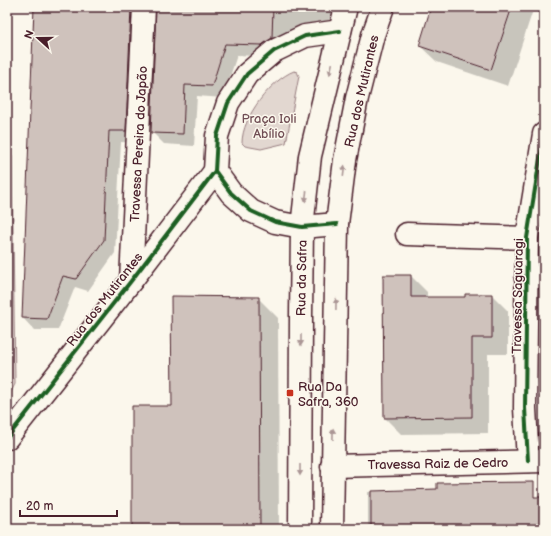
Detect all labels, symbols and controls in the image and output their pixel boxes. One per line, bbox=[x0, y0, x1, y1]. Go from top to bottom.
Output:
north arrow bbox=[18, 18, 58, 58]
text: N bbox=[22, 28, 37, 41]
street label: Rua dos Mutirantes bbox=[341, 33, 383, 149]
one-way arrow bbox=[327, 63, 333, 75]
street label: Travessa Pereira do Japão bbox=[127, 66, 151, 222]
park label: Praça Ioli Abílio bbox=[241, 111, 297, 142]
one-way arrow bbox=[340, 165, 347, 177]
one-way arrow bbox=[303, 190, 309, 202]
street label: Travessa Saguaragi bbox=[509, 238, 527, 354]
street label: Rua da Safra bbox=[293, 240, 311, 316]
street label: Rua dos Mutirantes bbox=[63, 249, 147, 350]
one-way arrow bbox=[332, 298, 339, 310]
one-way arrow bbox=[298, 334, 304, 347]
place label: Rua Da Safra, 360 bbox=[298, 379, 359, 410]
marker: Rua Da Safra, 360 bbox=[285, 388, 295, 398]
one-way arrow bbox=[330, 427, 336, 440]
street label: Travessa Raiz de Cedro bbox=[368, 455, 509, 473]
one-way arrow bbox=[297, 464, 303, 477]
scale bar bbox=[20, 492, 117, 518]
text: 20 m bbox=[26, 499, 53, 514]

